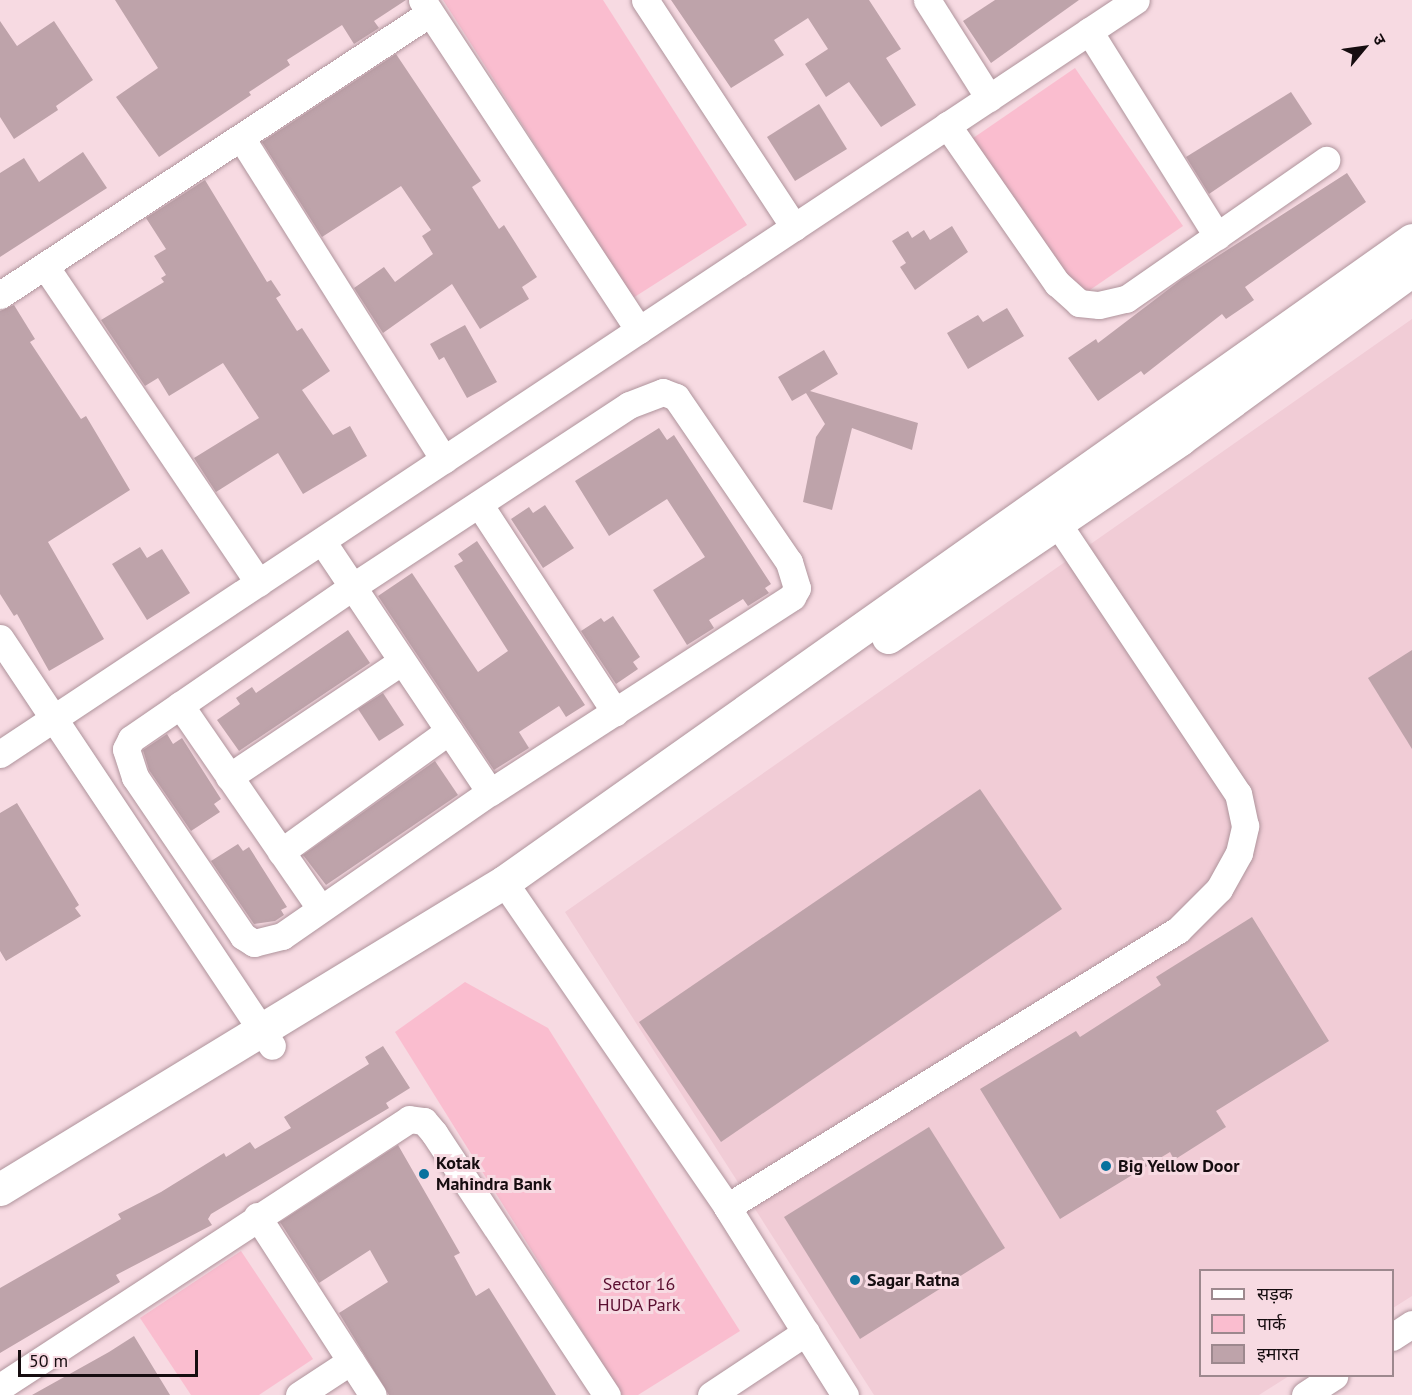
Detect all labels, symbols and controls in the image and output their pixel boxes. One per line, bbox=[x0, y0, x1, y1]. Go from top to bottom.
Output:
north arrow bbox=[1334, 18, 1394, 78]
text: उ bbox=[1369, 30, 1391, 48]
place label: Kotak Mahindra Bank bbox=[436, 1153, 552, 1196]
place label: Big Yellow Door bbox=[1118, 1155, 1240, 1177]
marker: Big Yellow Door bbox=[1099, 1159, 1113, 1173]
marker: Kotak Mahindra Bank bbox=[417, 1167, 431, 1181]
place label: Sagar Ratna bbox=[867, 1269, 960, 1291]
legend bbox=[1199, 1269, 1394, 1377]
marker: Sagar Ratna bbox=[848, 1273, 862, 1287]
park label: Sector 16 HUDA Park bbox=[597, 1274, 681, 1316]
text: सड़क bbox=[1257, 1282, 1293, 1305]
text: पार्क bbox=[1257, 1312, 1286, 1335]
scale bar bbox=[21, 1338, 201, 1376]
text: इमारत bbox=[1257, 1342, 1299, 1365]
text: 50 m bbox=[29, 1349, 68, 1372]

